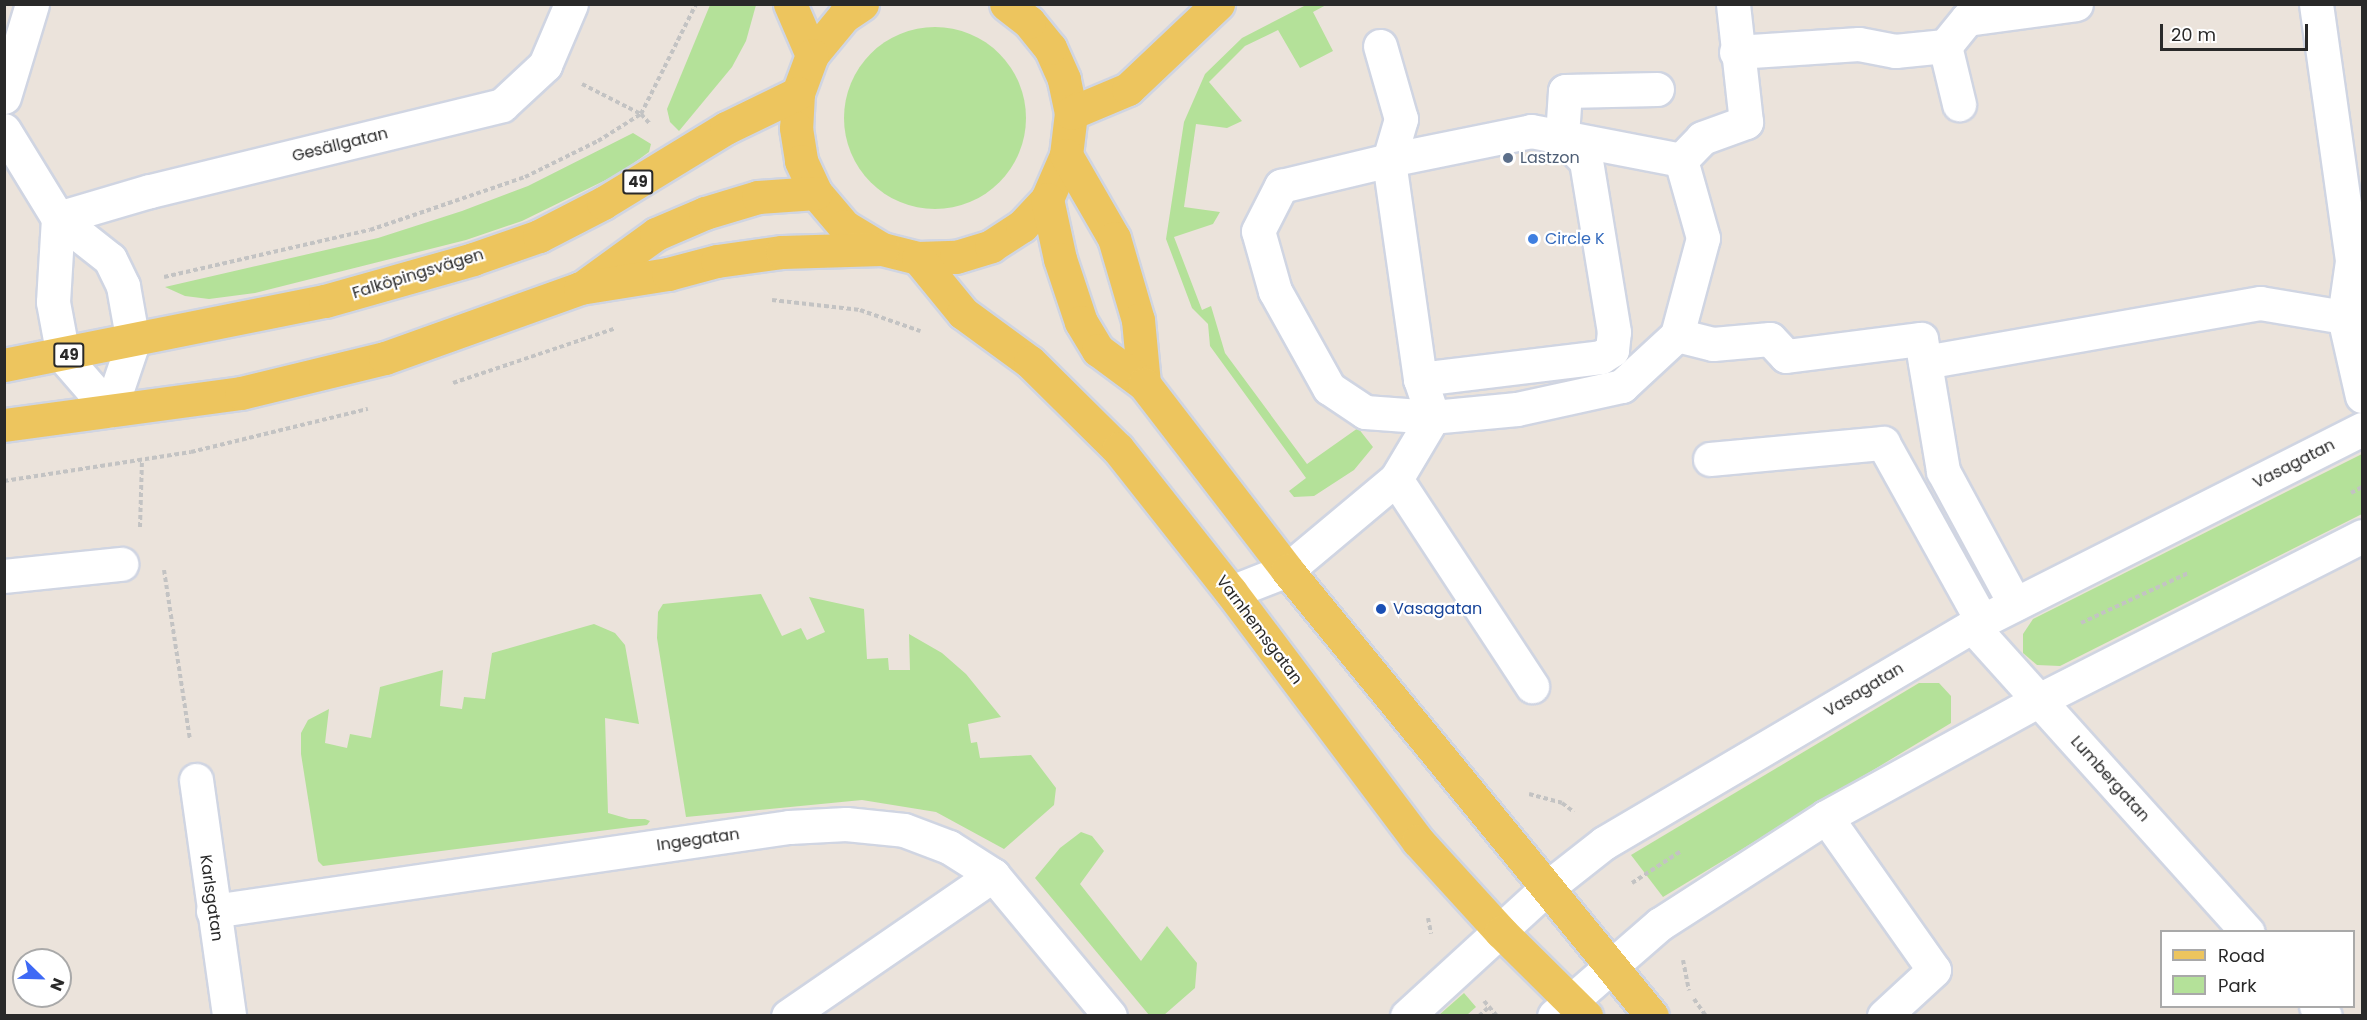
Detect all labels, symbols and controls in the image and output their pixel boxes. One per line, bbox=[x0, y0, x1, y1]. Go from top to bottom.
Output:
scale bar bbox=[2163, 12, 2312, 50]
text: 20 m bbox=[2171, 22, 2216, 47]
street label: Gesällgatan bbox=[290, 124, 390, 166]
place label: Lastzon bbox=[1520, 148, 1580, 168]
marker: Lastzon bbox=[1501, 151, 1515, 165]
road number: 49 bbox=[622, 170, 654, 194]
place label: Circle K bbox=[1545, 229, 1605, 249]
marker: Circle K bbox=[1526, 232, 1540, 246]
street label: Falköpingsvägen bbox=[350, 245, 486, 303]
road number: 49 bbox=[52, 343, 86, 367]
street label: Vasagatan bbox=[2250, 435, 2338, 493]
street label: Varnhemsgatan bbox=[1212, 572, 1306, 688]
place label: Vasagatan bbox=[1393, 599, 1482, 619]
marker: Vasagatan bbox=[1374, 602, 1388, 616]
street label: Vasagatan bbox=[1821, 659, 1907, 721]
street label: Lumbergatan bbox=[2066, 732, 2154, 826]
street label: Ingegatan bbox=[655, 825, 741, 855]
street label: Karlsgatan bbox=[195, 854, 227, 942]
legend bbox=[2160, 930, 2355, 1008]
text: Road bbox=[2218, 943, 2265, 968]
north arrow bbox=[12, 948, 72, 1008]
text: Park bbox=[2218, 973, 2257, 998]
text: N bbox=[44, 974, 70, 994]

